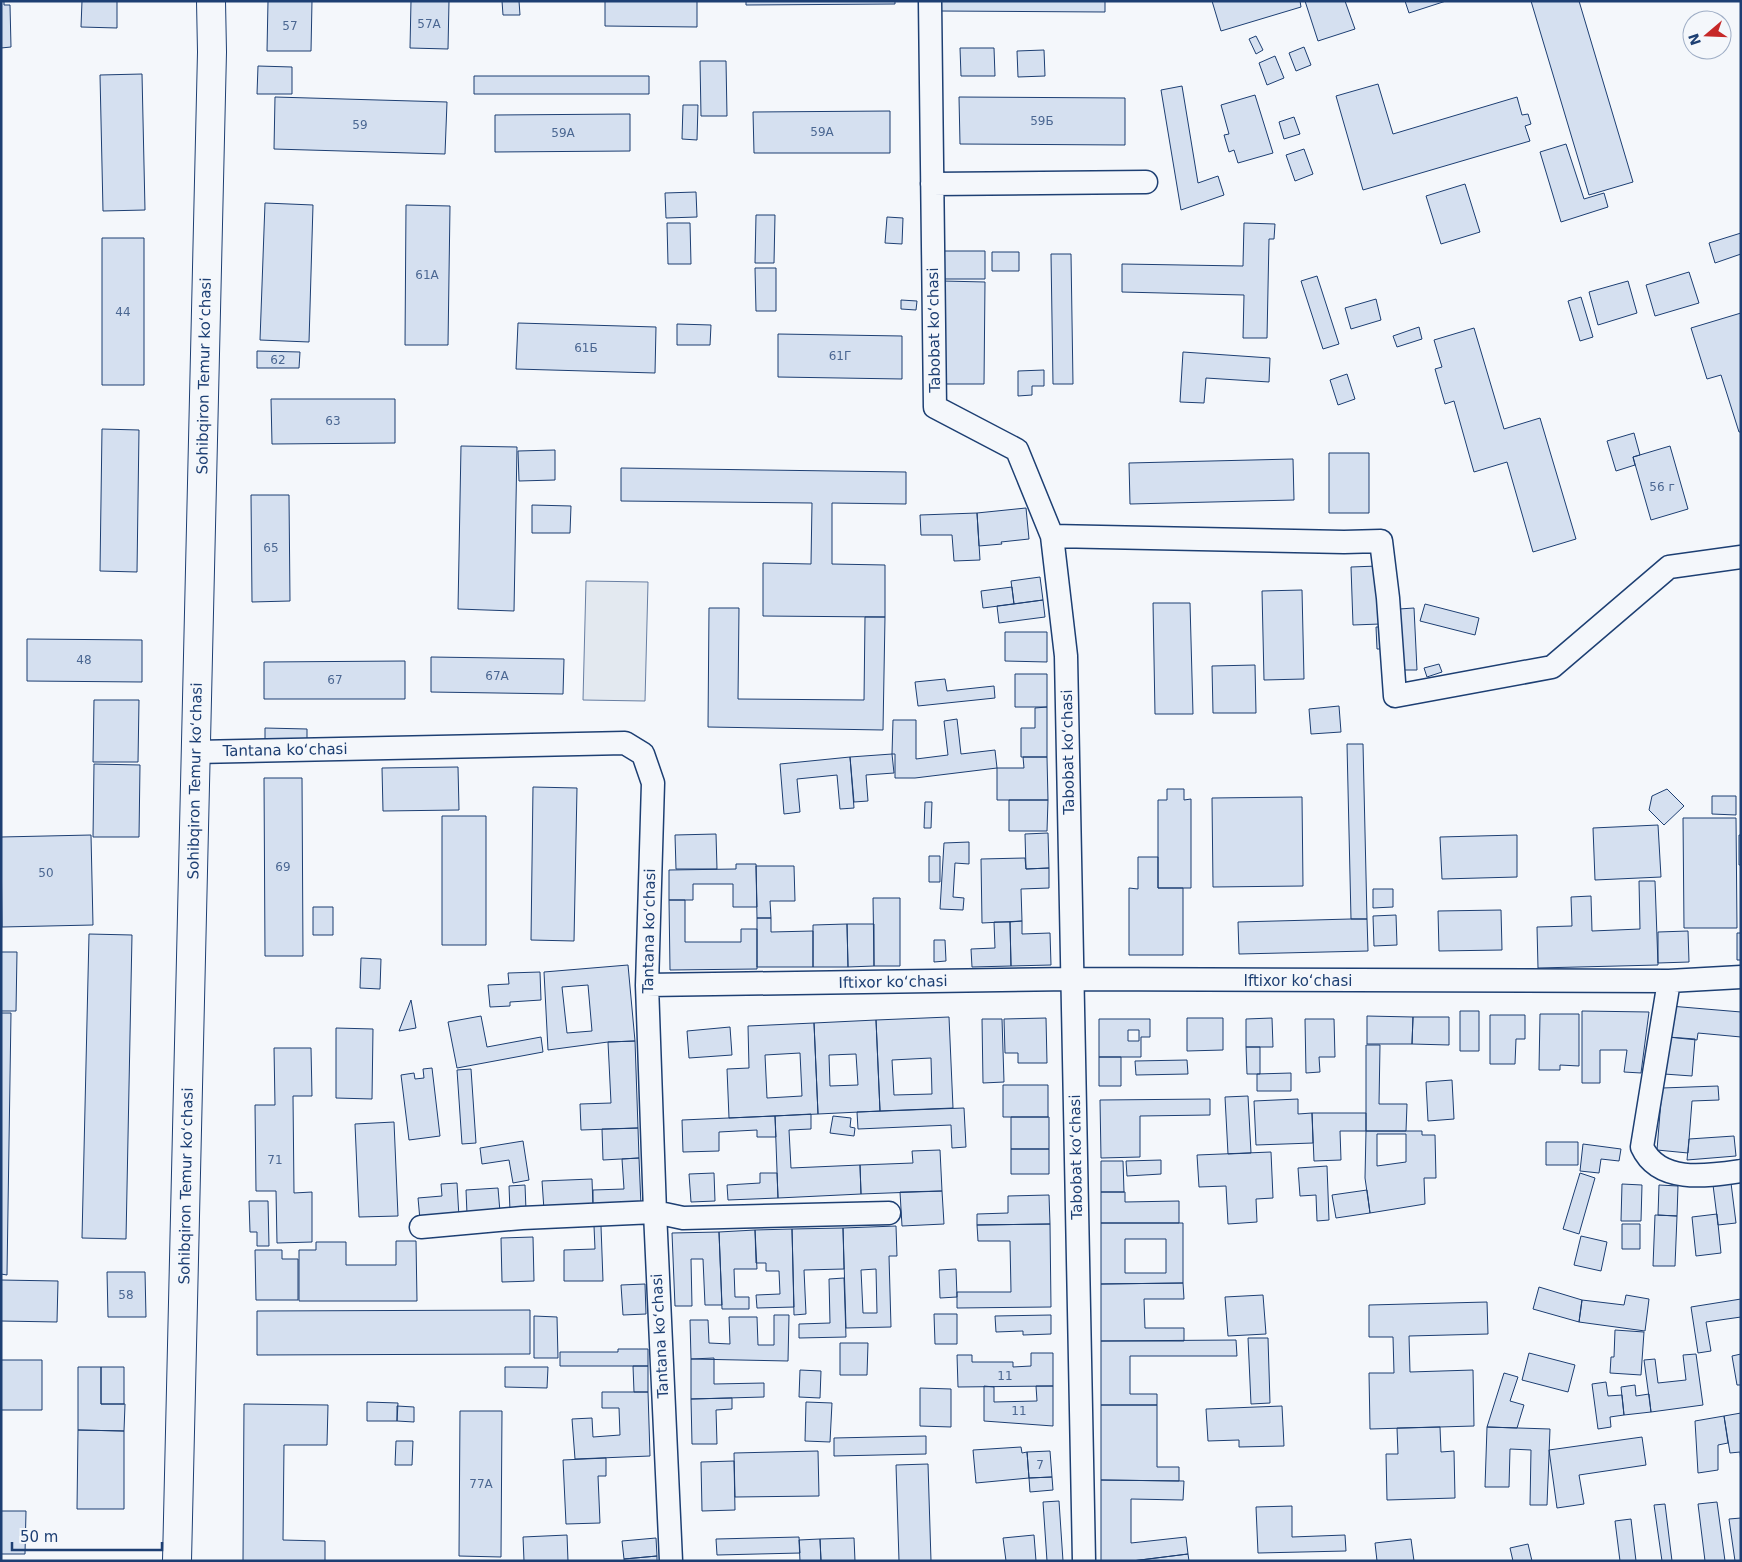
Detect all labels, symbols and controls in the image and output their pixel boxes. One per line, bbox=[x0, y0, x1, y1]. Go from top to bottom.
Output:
north arrow bbox=[1682, 10, 1732, 60]
house number: 57А bbox=[417, 17, 442, 31]
house number: 57 bbox=[282, 19, 298, 33]
text: N bbox=[1685, 31, 1704, 47]
house number: 59Б bbox=[1030, 114, 1054, 128]
house number: 59 bbox=[352, 118, 368, 132]
house number: 59А bbox=[810, 125, 835, 139]
house number: 59А bbox=[551, 126, 576, 140]
street label: Tabobat koʻchasi bbox=[924, 267, 944, 394]
house number: 61А bbox=[415, 268, 440, 282]
street label: Sohibqiron Temur koʻchasi bbox=[193, 277, 215, 475]
house number: 44 bbox=[115, 305, 131, 319]
house number: 61Б bbox=[574, 341, 598, 355]
house number: 61Г bbox=[829, 349, 851, 363]
house number: 62 bbox=[270, 353, 286, 367]
house number: 63 bbox=[325, 414, 341, 428]
house number: 56 г bbox=[1649, 480, 1675, 494]
house number: 65 bbox=[263, 541, 279, 555]
house number: 48 bbox=[76, 653, 92, 667]
house number: 67А bbox=[485, 669, 510, 683]
house number: 67 bbox=[327, 673, 343, 687]
street label: Sohibqiron Temur koʻchasi bbox=[184, 682, 206, 880]
street label: Tabobat koʻchasi bbox=[1058, 689, 1078, 816]
street label: Tantana koʻchasi bbox=[221, 740, 348, 760]
house number: 69 bbox=[275, 860, 291, 874]
house number: 50 bbox=[38, 866, 54, 880]
street label: Tantana koʻchasi bbox=[639, 868, 659, 995]
street label: Iftixor koʻchasi bbox=[838, 972, 948, 992]
street label: Iftixor koʻchasi bbox=[1243, 972, 1353, 990]
street label: Sohibqiron Temur koʻchasi bbox=[175, 1087, 197, 1285]
street label: Tabobat koʻchasi bbox=[1066, 1094, 1086, 1221]
house number: 71 bbox=[267, 1153, 283, 1167]
street label: Tantana koʻchasi bbox=[648, 1273, 672, 1400]
house number: 58 bbox=[118, 1288, 134, 1302]
house number: 11 bbox=[997, 1369, 1013, 1383]
house number: 11 bbox=[1011, 1404, 1027, 1418]
house number: 7 bbox=[1036, 1458, 1044, 1472]
house number: 77А bbox=[469, 1477, 494, 1491]
scale bar bbox=[12, 1520, 162, 1552]
text: 50 m bbox=[20, 1528, 58, 1546]

